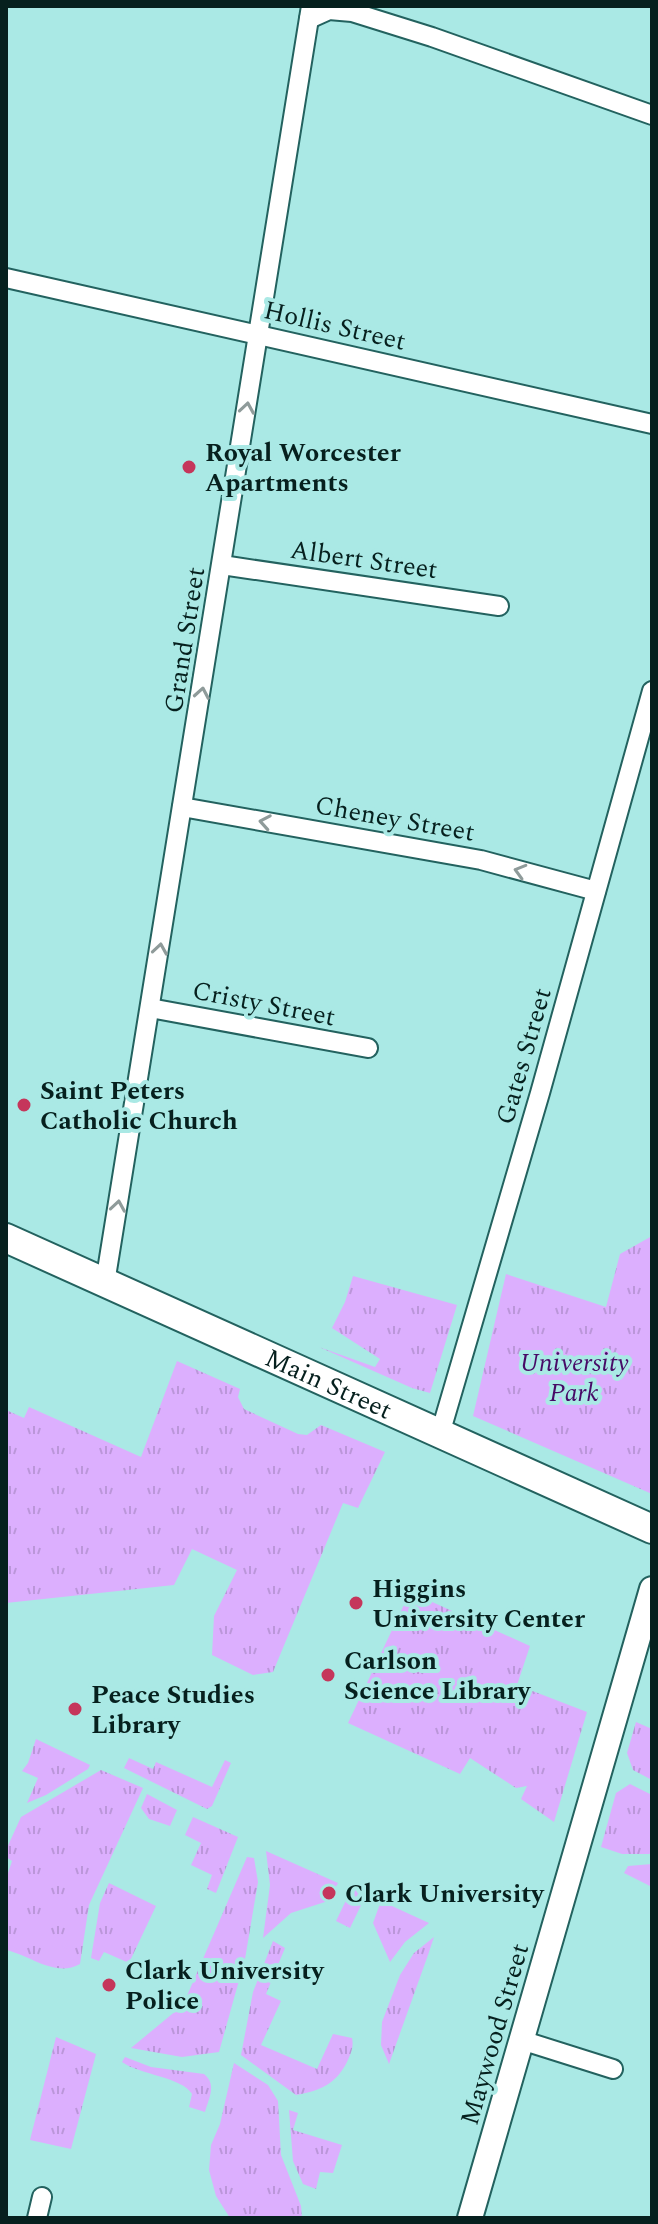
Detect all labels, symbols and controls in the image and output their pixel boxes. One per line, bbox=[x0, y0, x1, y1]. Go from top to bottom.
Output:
street label: Hollis Street bbox=[260, 290, 410, 362]
one-way arrow bbox=[238, 401, 255, 415]
place label: Royal Worcester Apartments bbox=[205, 433, 402, 503]
marker: Royal Worcester Apartments bbox=[180, 458, 198, 476]
street label: Albert Street bbox=[288, 530, 440, 590]
street label: Grand Street bbox=[154, 564, 216, 716]
one-way arrow bbox=[193, 686, 210, 699]
street label: Cheney Street bbox=[312, 785, 478, 853]
one-way arrow bbox=[258, 814, 272, 831]
one-way arrow bbox=[514, 864, 528, 880]
one-way arrow bbox=[151, 942, 168, 956]
street label: Cristy Street bbox=[189, 971, 339, 1037]
street label: Gates Street bbox=[485, 983, 563, 1129]
place label: Saint Peters Catholic Church bbox=[40, 1071, 238, 1141]
marker: Saint Peters Catholic Church bbox=[15, 1096, 33, 1114]
one-way arrow bbox=[109, 1199, 126, 1213]
street label: Main Street bbox=[258, 1338, 398, 1430]
park label: University Park bbox=[519, 1343, 629, 1413]
place label: Higgins University Center bbox=[372, 1569, 586, 1639]
marker: Higgins University Center bbox=[347, 1594, 365, 1612]
place label: Carlson Science Library bbox=[344, 1641, 532, 1711]
marker: Carlson Science Library bbox=[319, 1666, 337, 1684]
place label: Peace Studies Library bbox=[91, 1675, 255, 1745]
marker: Peace Studies Library bbox=[66, 1700, 84, 1718]
place label: Clark University bbox=[345, 1874, 545, 1914]
marker: Clark University bbox=[320, 1884, 338, 1902]
street label: Maywood Street bbox=[450, 1939, 540, 2130]
place label: Clark University Police bbox=[125, 1951, 325, 2021]
marker: Clark University Police bbox=[100, 1976, 118, 1994]

